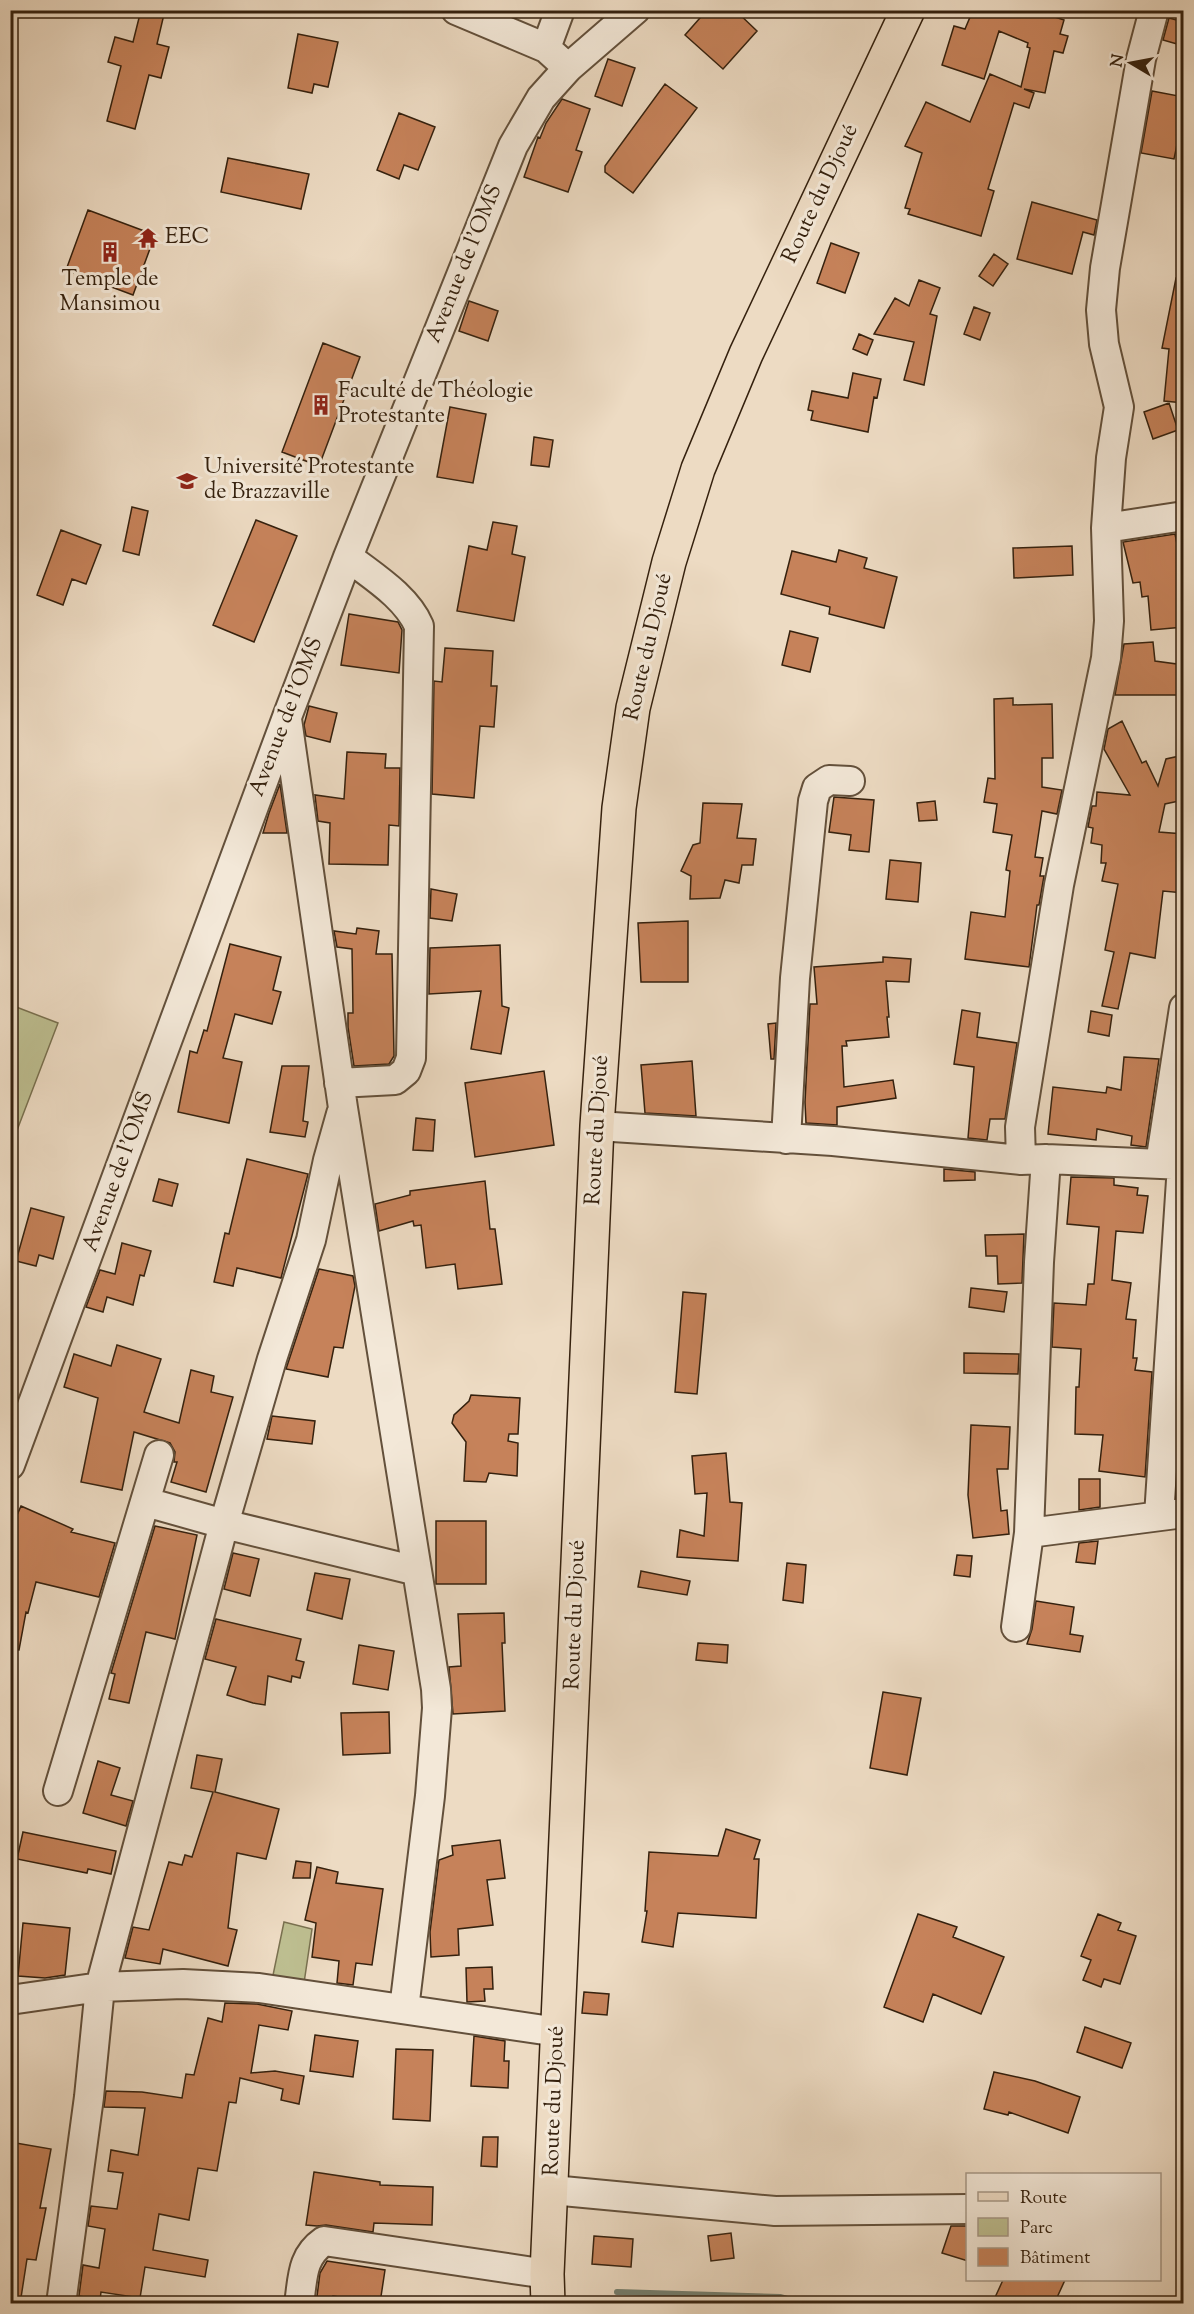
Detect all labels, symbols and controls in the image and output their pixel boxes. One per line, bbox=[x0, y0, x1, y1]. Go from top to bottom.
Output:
north arrow bbox=[1101, 33, 1161, 93]
text: N bbox=[1106, 52, 1131, 69]
street label: Route du Djoué bbox=[775, 119, 867, 269]
street label: Avenue de l'OMS bbox=[419, 180, 511, 348]
place label: EEC bbox=[165, 222, 209, 254]
temple icon: EEC bbox=[136, 226, 160, 250]
building icon: Temple de Mansimou bbox=[98, 240, 122, 264]
place label: Temple de Mansimou bbox=[60, 264, 161, 321]
place label: Faculté de Théologie Protestante bbox=[338, 376, 533, 433]
building icon: Faculté de Théologie Protestante bbox=[309, 393, 333, 417]
place label: Université Protestante de Brazzaville bbox=[204, 452, 415, 509]
school or university icon: Université Protestante de Brazzaville bbox=[175, 469, 199, 493]
street label: Route du Djoué bbox=[616, 570, 682, 724]
street label: Avenue de l'OMS bbox=[242, 633, 332, 801]
street label: Route du Djoué bbox=[578, 1054, 618, 1206]
street label: Avenue de l'OMS bbox=[75, 1087, 163, 1257]
street label: Route du Djoué bbox=[557, 1539, 595, 1691]
street label: Route du Djoué bbox=[536, 2025, 574, 2177]
legend bbox=[966, 2173, 1161, 2281]
text: Route bbox=[1020, 2186, 1067, 2212]
text: Parc bbox=[1020, 2216, 1053, 2242]
text: Bâtiment bbox=[1020, 2246, 1090, 2272]

